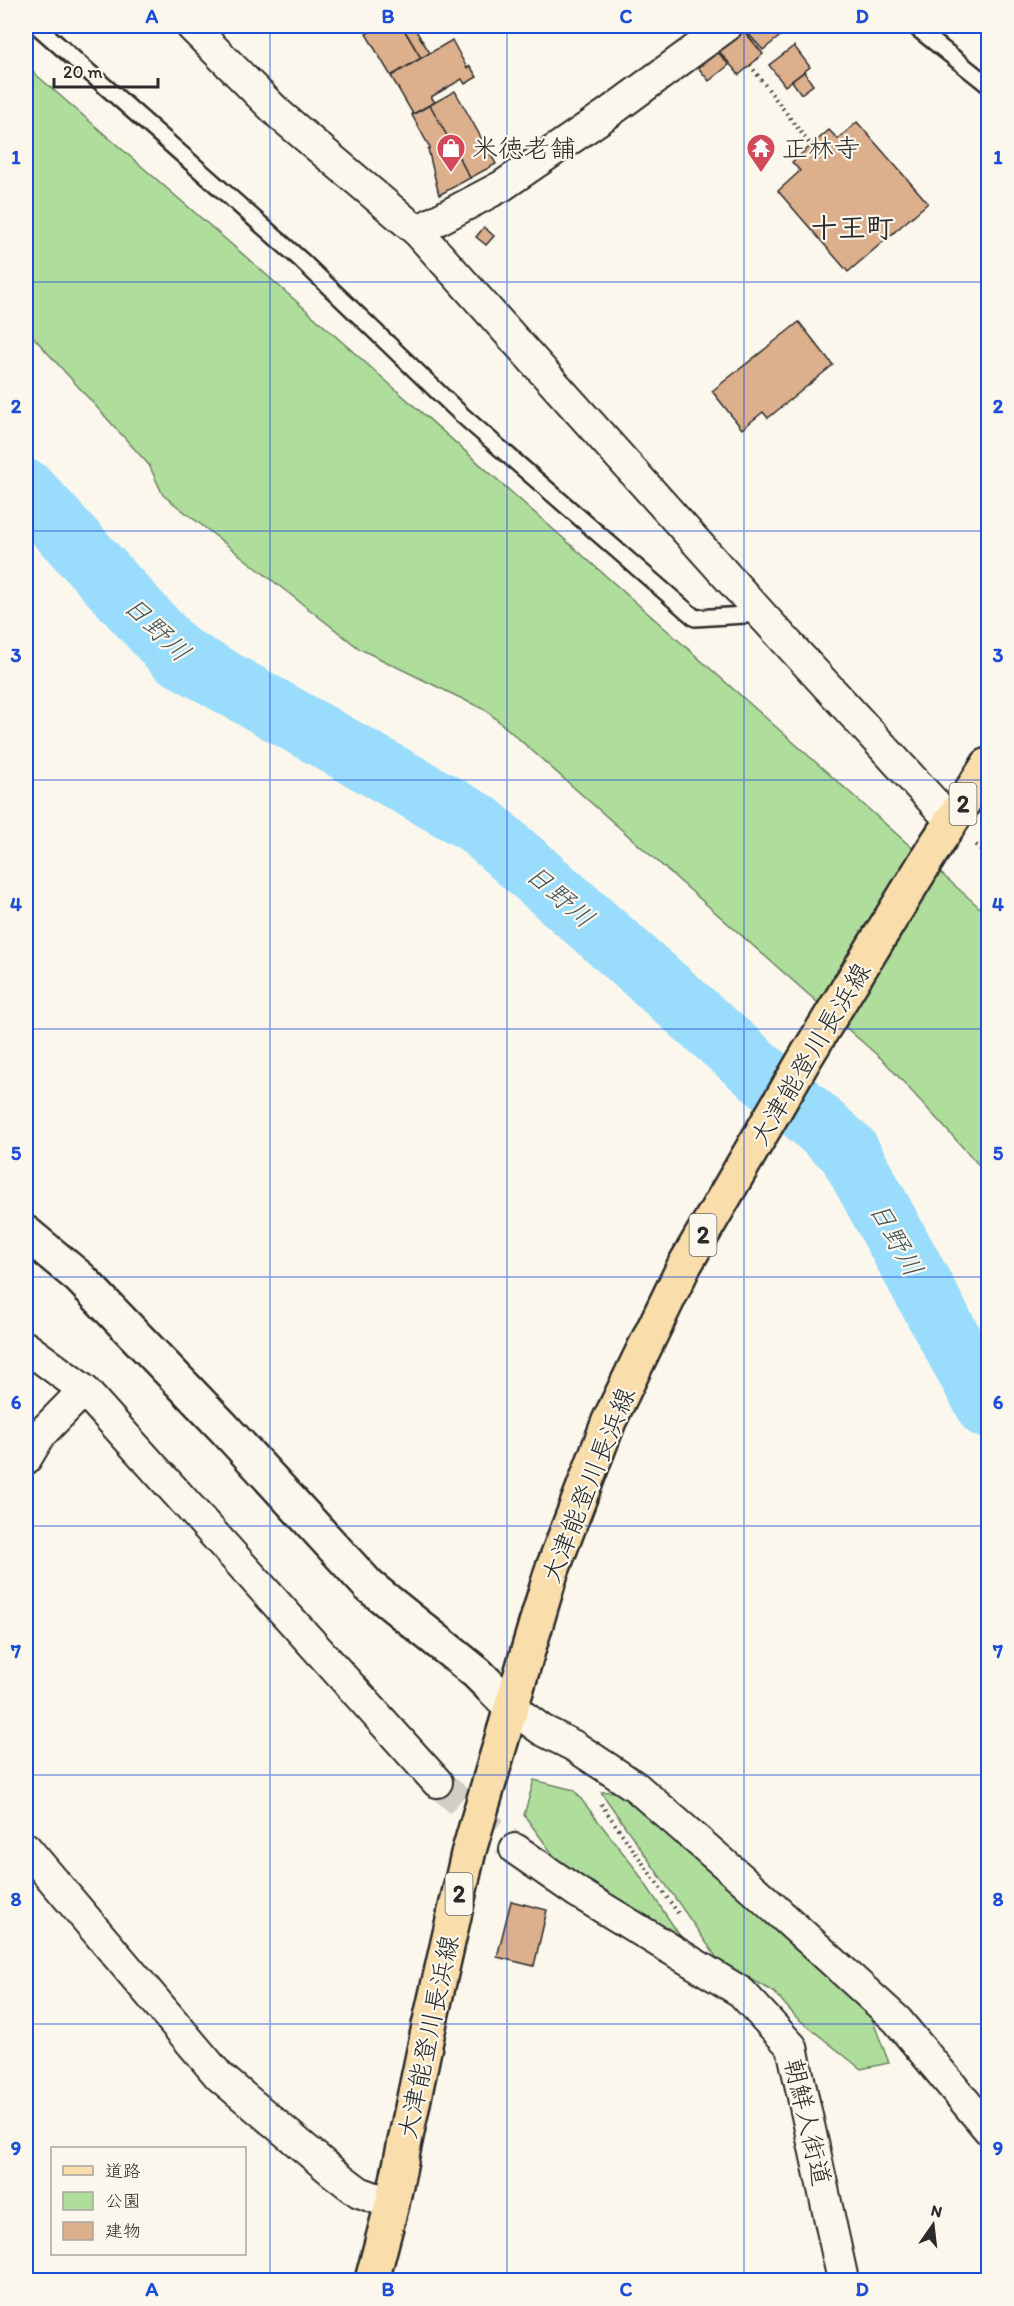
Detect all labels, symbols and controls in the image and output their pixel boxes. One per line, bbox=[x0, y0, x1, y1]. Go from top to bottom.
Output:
text: A bbox=[145, 4, 159, 28]
text: B bbox=[382, 4, 395, 28]
text: C bbox=[620, 4, 633, 28]
text: D bbox=[855, 4, 869, 28]
scale bar bbox=[54, 51, 158, 89]
text: 20 m bbox=[63, 61, 103, 83]
shop icon: 米徳老舗 bbox=[435, 132, 467, 174]
place label: 米徳老舗 bbox=[472, 132, 576, 164]
temple icon: 正林寺 bbox=[745, 132, 777, 174]
place label: 正林寺 bbox=[782, 132, 860, 164]
text: 1 bbox=[11, 145, 21, 169]
text: 1 bbox=[993, 145, 1003, 169]
district label: 十王町 bbox=[810, 210, 894, 244]
text: 2 bbox=[11, 394, 22, 418]
text: 2 bbox=[993, 394, 1004, 418]
water label: 日野川 bbox=[117, 589, 198, 669]
text: 3 bbox=[11, 643, 22, 667]
text: 3 bbox=[993, 643, 1004, 667]
road number: 2 bbox=[950, 783, 976, 825]
water label: 日野川 bbox=[519, 857, 602, 935]
text: 4 bbox=[10, 892, 22, 916]
text: 4 bbox=[992, 892, 1004, 916]
street label: 大津能登川長浜線 bbox=[743, 957, 877, 1151]
text: 5 bbox=[11, 1141, 22, 1165]
text: 5 bbox=[993, 1141, 1004, 1165]
water label: 日野川 bbox=[862, 1195, 931, 1282]
road number: 2 bbox=[690, 1214, 716, 1256]
street label: 大津能登川長浜線 bbox=[534, 1383, 642, 1587]
text: 6 bbox=[11, 1390, 22, 1414]
text: 6 bbox=[993, 1390, 1004, 1414]
text: 7 bbox=[10, 1639, 21, 1663]
text: 7 bbox=[992, 1639, 1003, 1663]
road number: 2 bbox=[446, 1873, 472, 1915]
text: 8 bbox=[11, 1887, 22, 1911]
text: 8 bbox=[993, 1887, 1004, 1911]
street label: 大津能登川長浜線 bbox=[391, 1932, 465, 2142]
street label: 朝鮮人街道 bbox=[778, 2055, 838, 2189]
text: 9 bbox=[11, 2136, 21, 2160]
text: 9 bbox=[993, 2136, 1003, 2160]
legend bbox=[51, 2147, 246, 2255]
text: 道路 bbox=[105, 2160, 141, 2182]
text: 公園 bbox=[105, 2190, 141, 2212]
north arrow bbox=[903, 2195, 963, 2255]
text: N bbox=[929, 2200, 944, 2221]
text: 建物 bbox=[105, 2220, 141, 2242]
text: A bbox=[145, 2277, 159, 2301]
text: B bbox=[382, 2277, 395, 2301]
text: C bbox=[620, 2277, 633, 2301]
text: D bbox=[855, 2277, 869, 2301]

